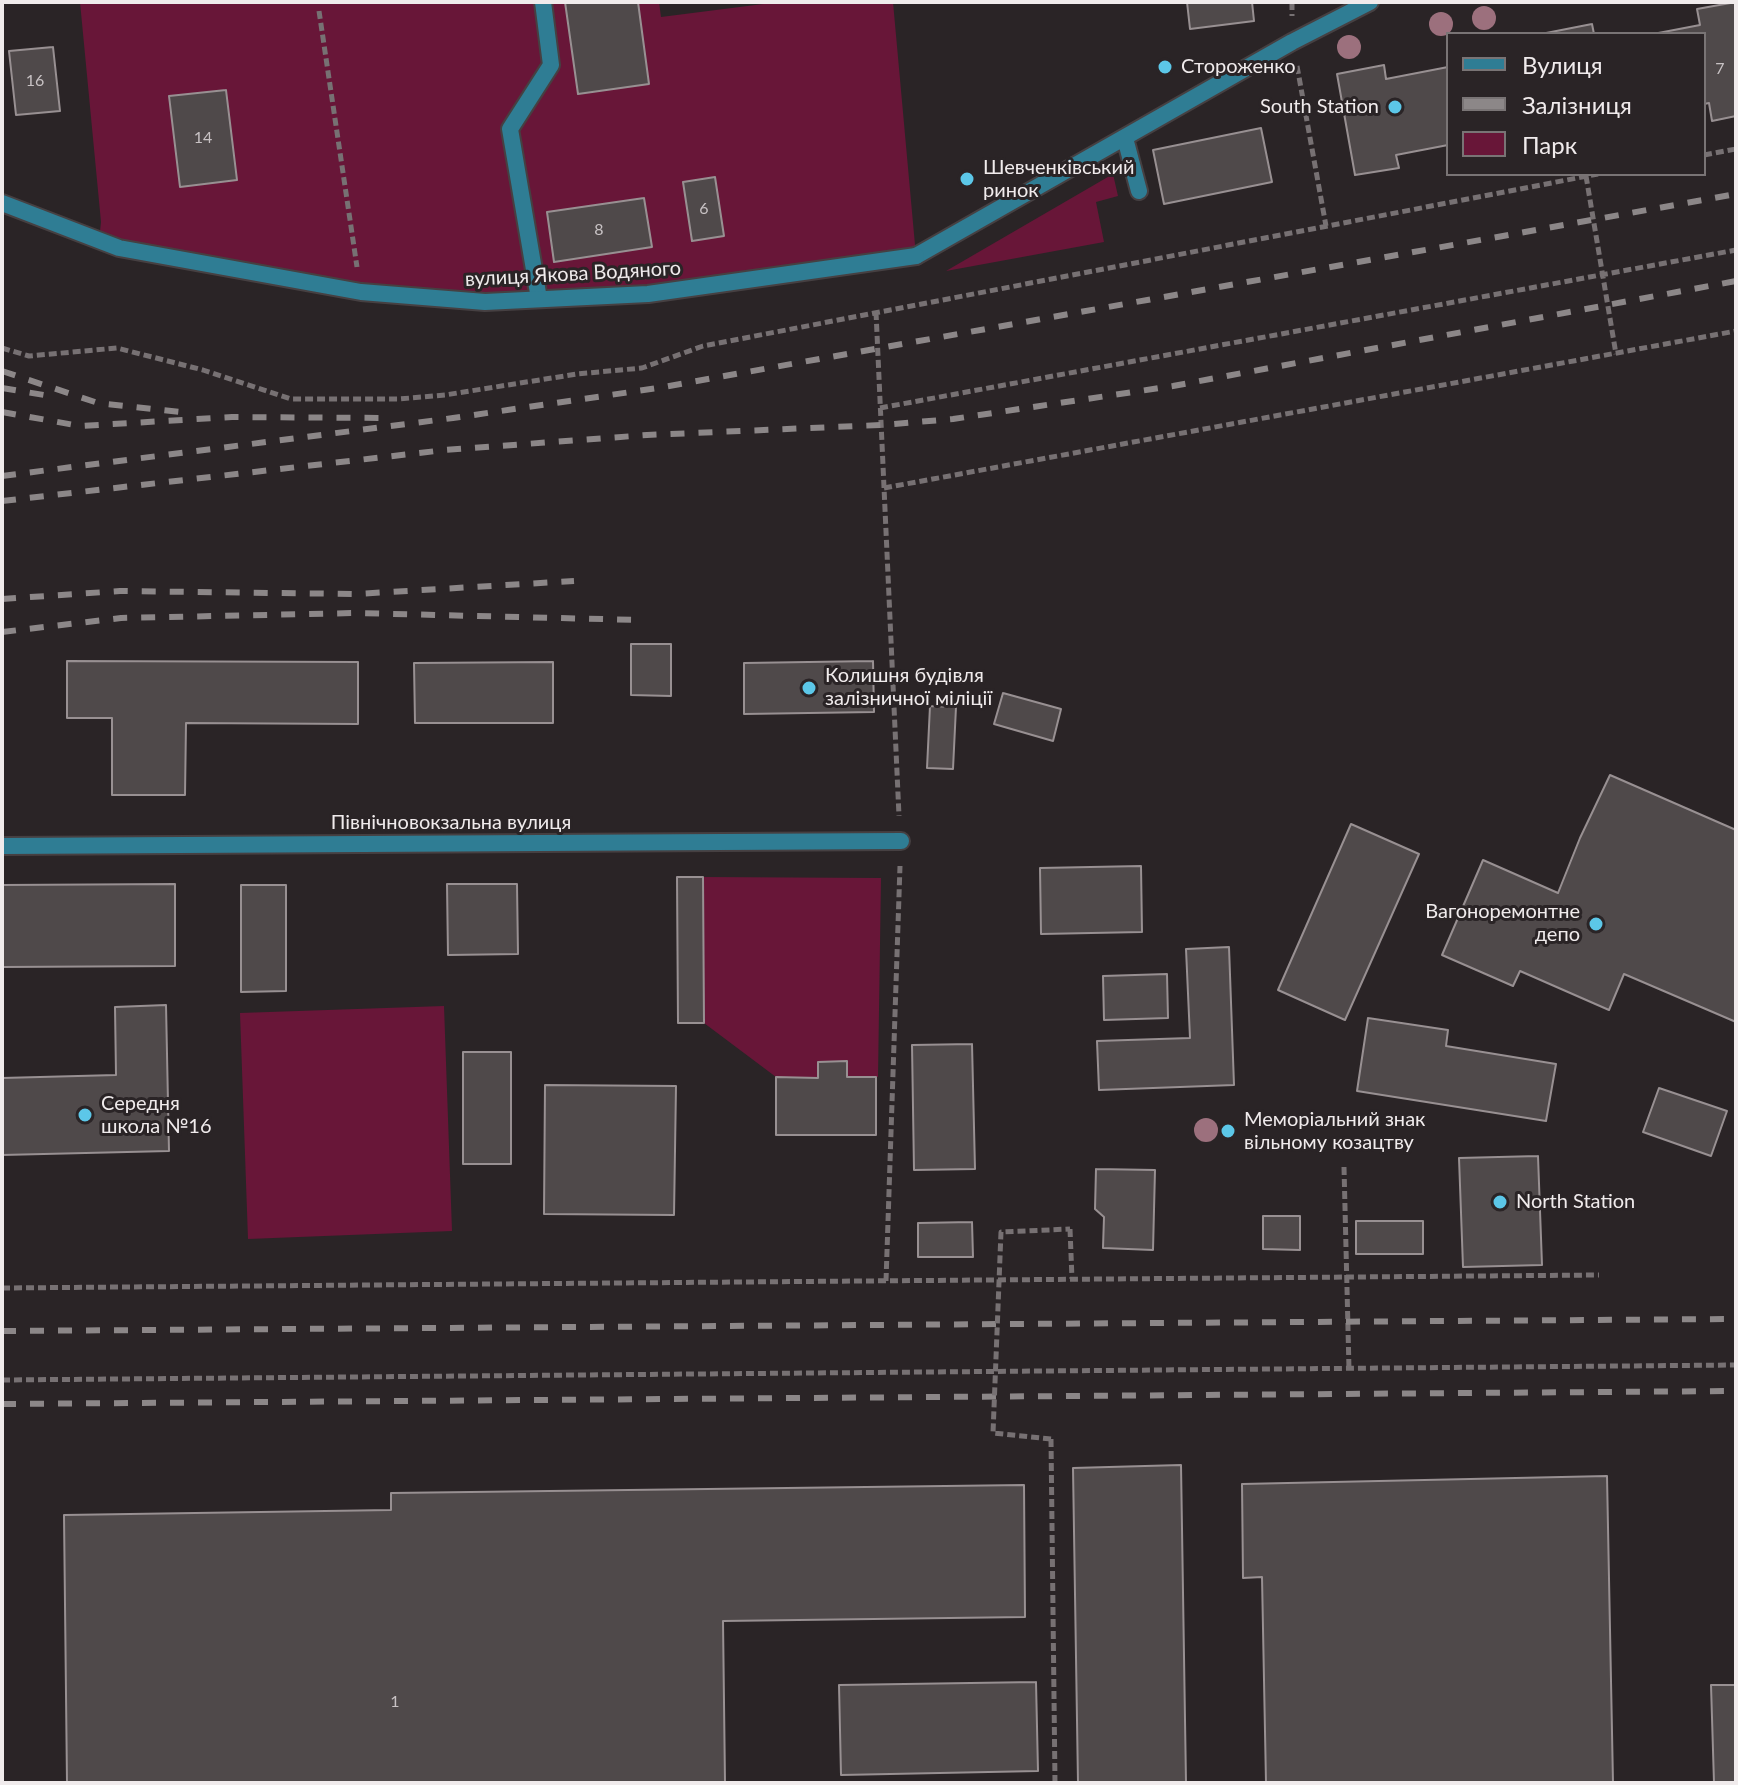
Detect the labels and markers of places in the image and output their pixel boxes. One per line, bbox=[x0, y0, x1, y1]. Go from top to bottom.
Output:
place label: Стороженко bbox=[1181, 55, 1296, 79]
marker: Стороженко bbox=[1156, 58, 1174, 76]
place label: South Station bbox=[1260, 95, 1379, 119]
marker: South Station bbox=[1386, 98, 1404, 116]
place label: Шевченківський ринок bbox=[983, 156, 1134, 203]
marker: Шевченківський ринок bbox=[958, 170, 976, 188]
place label: Колишня будівля залізничної міліції bbox=[825, 664, 992, 711]
marker: Колишня будівля залізничної міліції bbox=[800, 679, 818, 697]
place label: Вагоноремонтне депо bbox=[1425, 900, 1580, 947]
marker: Вагоноремонтне депо bbox=[1587, 915, 1605, 933]
place label: Середня школа №16 bbox=[101, 1092, 212, 1139]
marker: Середня школа №16 bbox=[76, 1106, 94, 1124]
place label: Меморіальний знак вільному козацтву bbox=[1244, 1108, 1425, 1155]
marker: Меморіальний знак вільному козацтву bbox=[1219, 1122, 1237, 1140]
place label: North Station bbox=[1516, 1190, 1635, 1214]
marker: North Station bbox=[1491, 1193, 1509, 1211]

